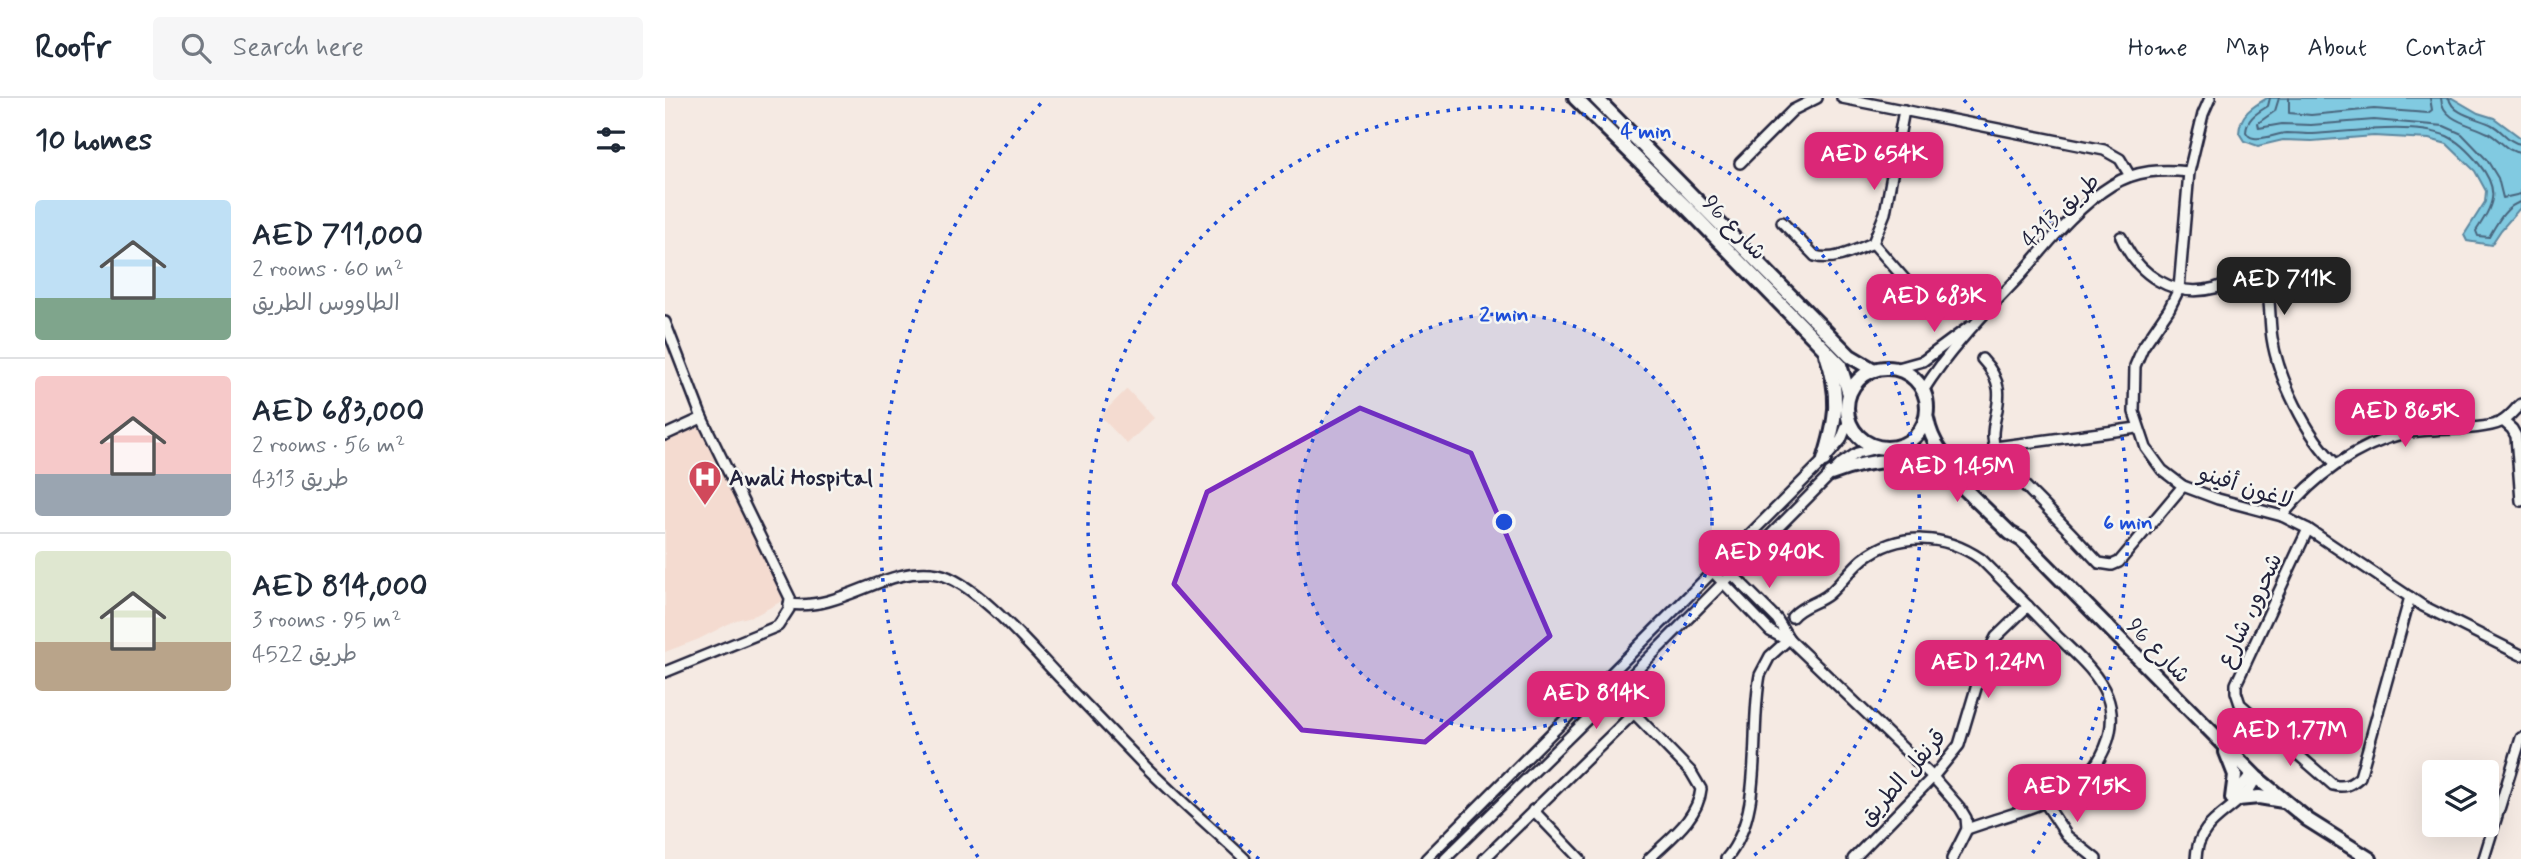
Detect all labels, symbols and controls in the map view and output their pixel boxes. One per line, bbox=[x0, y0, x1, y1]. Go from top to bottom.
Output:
search box bbox=[153, 17, 643, 80]
text: Roofr bbox=[35, 26, 111, 70]
icon: search bbox=[177, 29, 215, 67]
text: Search here bbox=[233, 31, 364, 65]
text: Home bbox=[2128, 33, 2188, 64]
text: Map bbox=[2226, 33, 2270, 64]
text: About bbox=[2308, 33, 2367, 64]
text: Contact bbox=[2405, 33, 2486, 64]
text: 4 min bbox=[1620, 118, 1672, 146]
text: 10 homes bbox=[35, 121, 152, 160]
icon: filters bbox=[592, 121, 630, 159]
pin: AED 654K bbox=[1802, 132, 1946, 192]
text: AED 654K bbox=[1820, 140, 1928, 170]
street label: طريق 4313 bbox=[2016, 167, 2107, 256]
street label: شارع 96 bbox=[1695, 189, 1772, 268]
text: AED 711,000 bbox=[252, 216, 423, 255]
icon: home bbox=[91, 228, 175, 312]
text: 2 rooms · 60 m² bbox=[252, 255, 404, 285]
pin: AED 711K bbox=[2212, 258, 2356, 317]
text: AED 711K bbox=[2233, 265, 2335, 295]
pin: AED 683K bbox=[1862, 274, 2006, 334]
text: AED 683K bbox=[1882, 282, 1986, 312]
text: الطاووس الطريق bbox=[252, 289, 400, 319]
text: 2 min bbox=[1479, 301, 1529, 329]
pin: AED 865K bbox=[2333, 390, 2477, 449]
text: AED 683,000 bbox=[252, 392, 424, 431]
text: AED 865K bbox=[2351, 397, 2459, 427]
icon: home bbox=[91, 404, 175, 488]
text: 2 rooms · 56 m² bbox=[252, 431, 405, 461]
pin: AED 1.45M bbox=[1877, 444, 2037, 504]
text: AED 1.45M bbox=[1900, 452, 2014, 482]
street label: لاغون أفينو bbox=[2194, 457, 2297, 517]
hospital icon: Awali Hospital bbox=[686, 458, 724, 507]
place label: Awali Hospital bbox=[729, 464, 873, 494]
text: طريق 4313 bbox=[252, 465, 349, 495]
text: 6 min bbox=[2103, 509, 2153, 537]
centre of rings bbox=[1492, 510, 1516, 534]
pin: AED 940K bbox=[1697, 531, 1841, 590]
text: AED 940K bbox=[1715, 538, 1823, 568]
street label: شحرور، شارع bbox=[2211, 549, 2290, 673]
text: AED 814,000 bbox=[252, 567, 428, 606]
icon: home bbox=[91, 579, 175, 663]
text: 3 rooms · 95 m² bbox=[252, 606, 401, 636]
street label: شارع 96 bbox=[2119, 612, 2196, 691]
text: طريق 4522 bbox=[252, 640, 357, 670]
pin: AED 1.24M bbox=[1908, 640, 2068, 700]
text: AED 1.24M bbox=[1931, 648, 2045, 678]
pin: AED 814K bbox=[1524, 672, 1668, 731]
text: AED 814K bbox=[1543, 679, 1649, 709]
pin: AED 1.77M bbox=[2210, 708, 2370, 768]
text: AED 1.77M bbox=[2233, 716, 2347, 746]
street label: قرنفل الطريق bbox=[1853, 724, 1954, 833]
map controls bbox=[2422, 760, 2499, 837]
button: layers bbox=[2422, 760, 2499, 837]
pin: AED 715K bbox=[2005, 764, 2149, 824]
text: AED 715K bbox=[2024, 772, 2130, 802]

